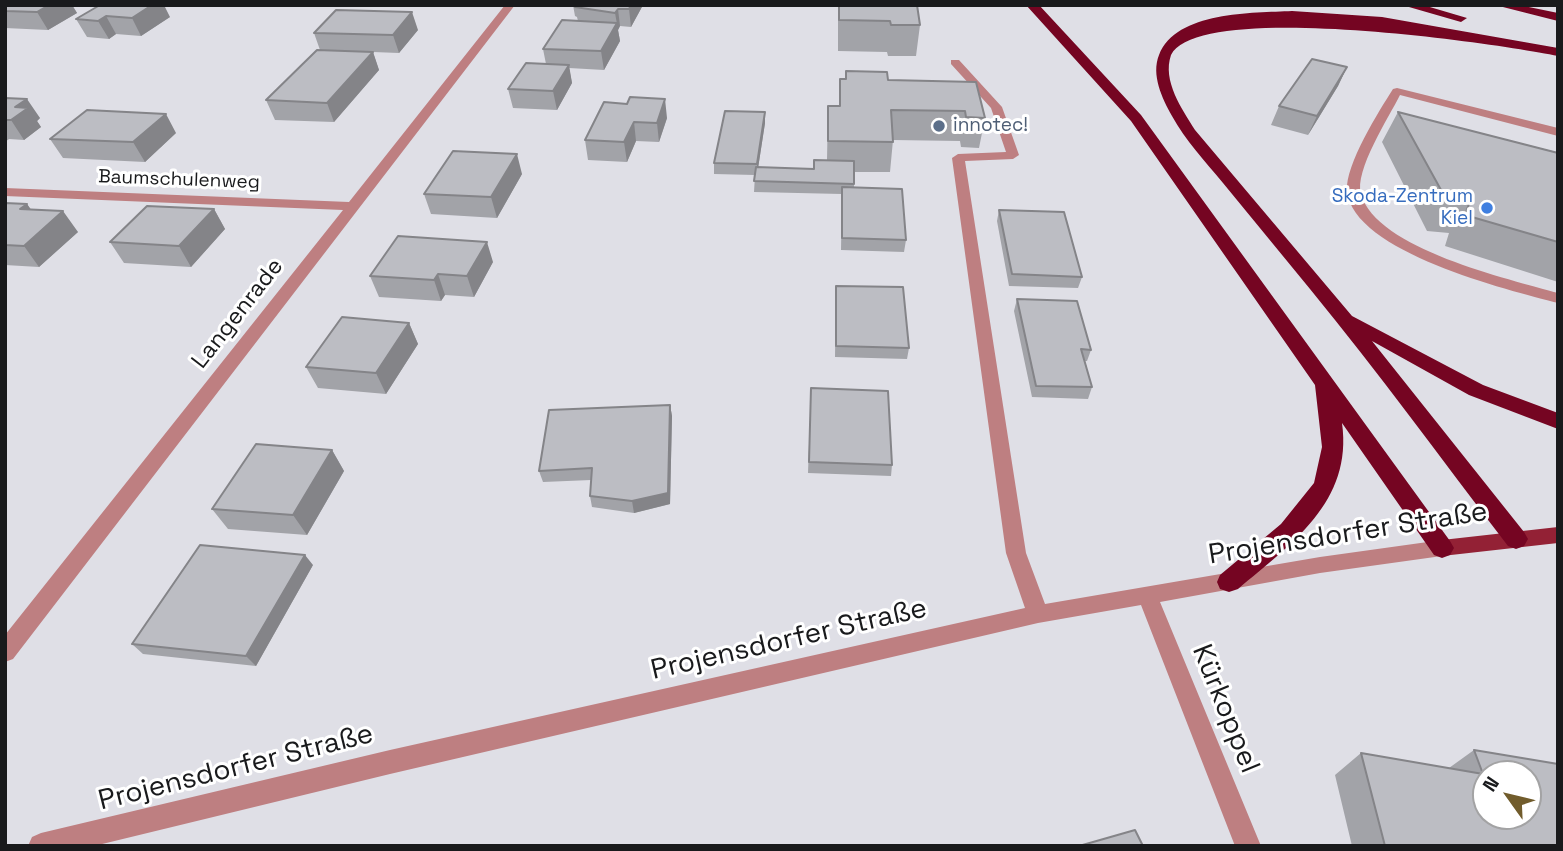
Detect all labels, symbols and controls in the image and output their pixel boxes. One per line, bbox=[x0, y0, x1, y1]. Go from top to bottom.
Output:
place label: innotec! bbox=[953, 115, 1028, 137]
marker: innotec! bbox=[931, 118, 947, 134]
street label: Baumschulenweg bbox=[98, 166, 260, 194]
place label: Skoda-Zentrum Kiel bbox=[1332, 186, 1473, 230]
marker: Skoda-Zentrum Kiel bbox=[1479, 200, 1495, 216]
street label: Langenrade bbox=[186, 254, 290, 374]
street label: Projensdorfer Straße bbox=[1206, 495, 1490, 573]
street label: Projensdorfer Straße bbox=[648, 592, 930, 688]
street label: Kürkoppel bbox=[1184, 640, 1266, 778]
street label: Projensdorfer Straße bbox=[95, 718, 377, 818]
north arrow bbox=[1472, 760, 1542, 830]
text: N bbox=[1477, 772, 1505, 796]

